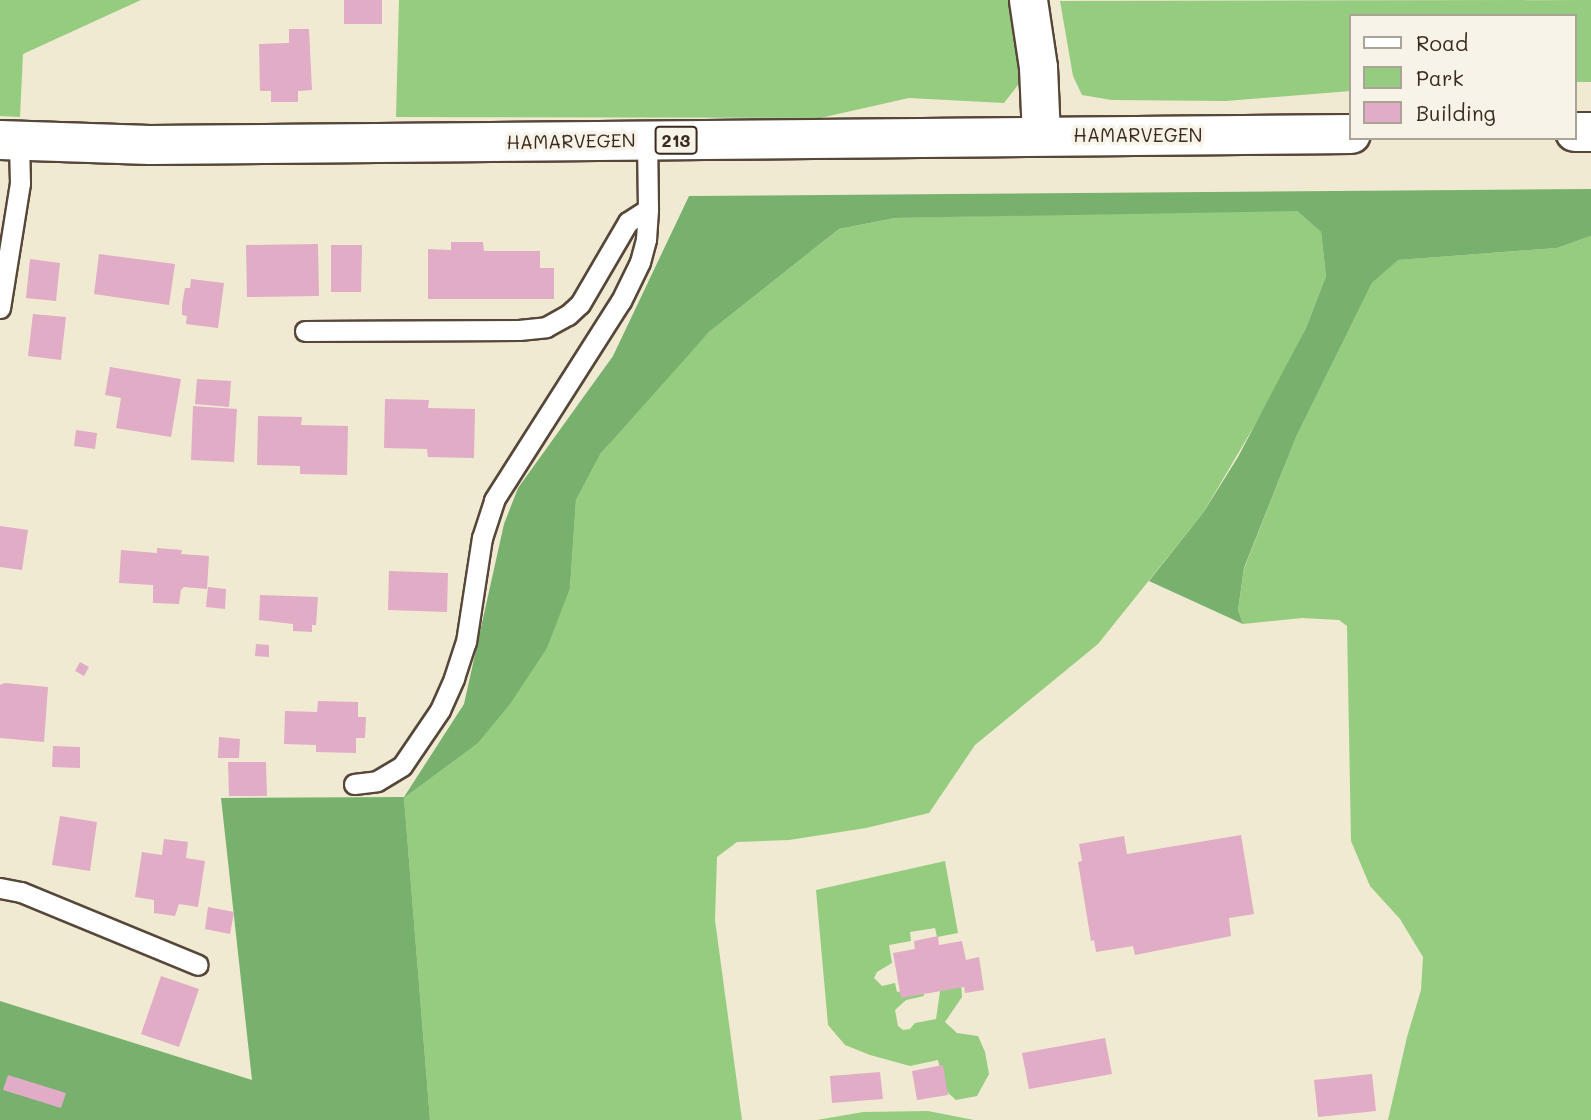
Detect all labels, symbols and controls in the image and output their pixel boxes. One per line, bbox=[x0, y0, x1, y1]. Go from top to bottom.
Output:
legend bbox=[1350, 14, 1577, 140]
text: Road bbox=[1416, 29, 1468, 56]
text: Park bbox=[1416, 64, 1464, 91]
text: Building bbox=[1416, 99, 1496, 126]
street label: HAMARVEGEN bbox=[1073, 124, 1203, 146]
road number: 213 bbox=[653, 125, 699, 154]
street label: HAMARVEGEN bbox=[506, 128, 636, 154]

